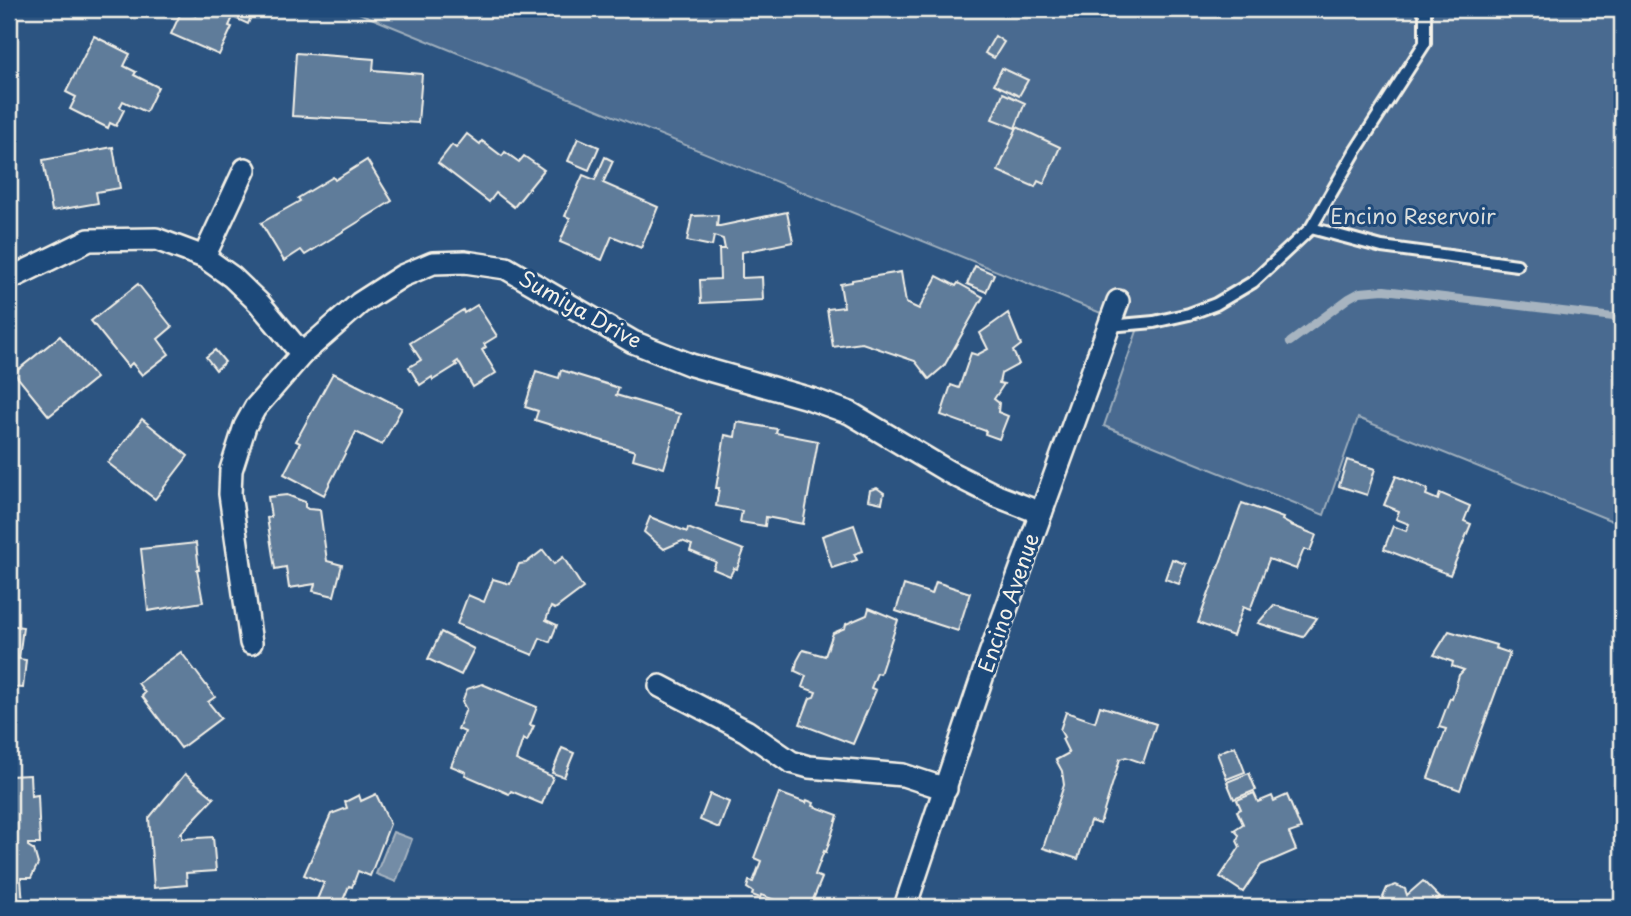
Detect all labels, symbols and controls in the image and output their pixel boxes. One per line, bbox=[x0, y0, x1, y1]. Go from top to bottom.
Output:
park label: Encino Reservoir bbox=[1330, 199, 1496, 231]
street label: Sumiya Drive bbox=[514, 261, 648, 355]
street label: Encino Avenue bbox=[968, 528, 1046, 676]

